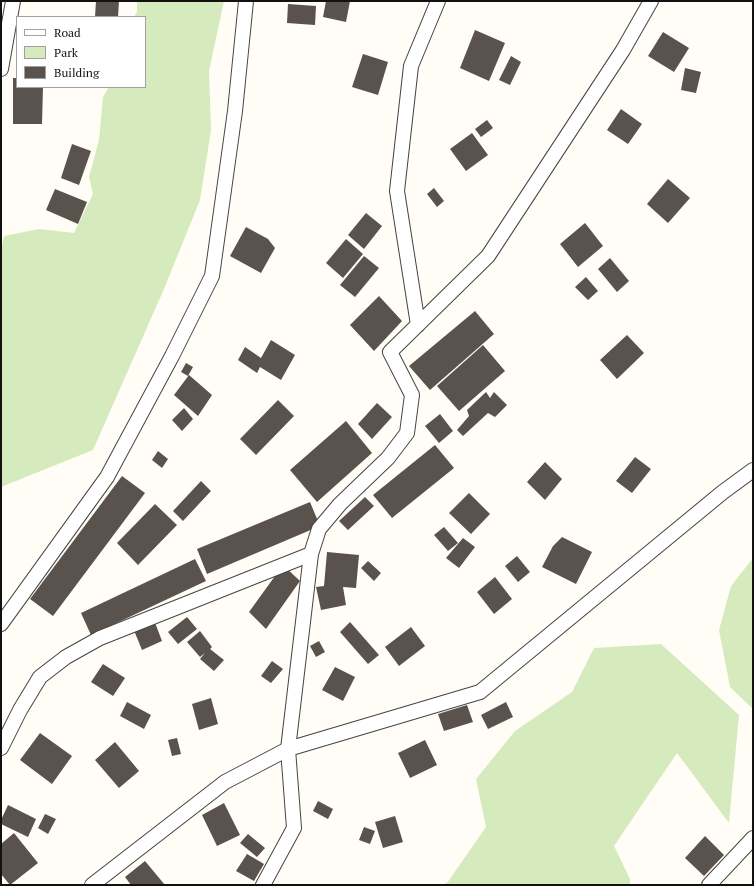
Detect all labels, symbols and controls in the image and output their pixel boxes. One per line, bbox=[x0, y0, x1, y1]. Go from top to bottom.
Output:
legend bbox=[16, 16, 146, 88]
text: Road bbox=[54, 25, 81, 40]
text: Park bbox=[54, 45, 78, 60]
text: Building bbox=[54, 65, 99, 80]

